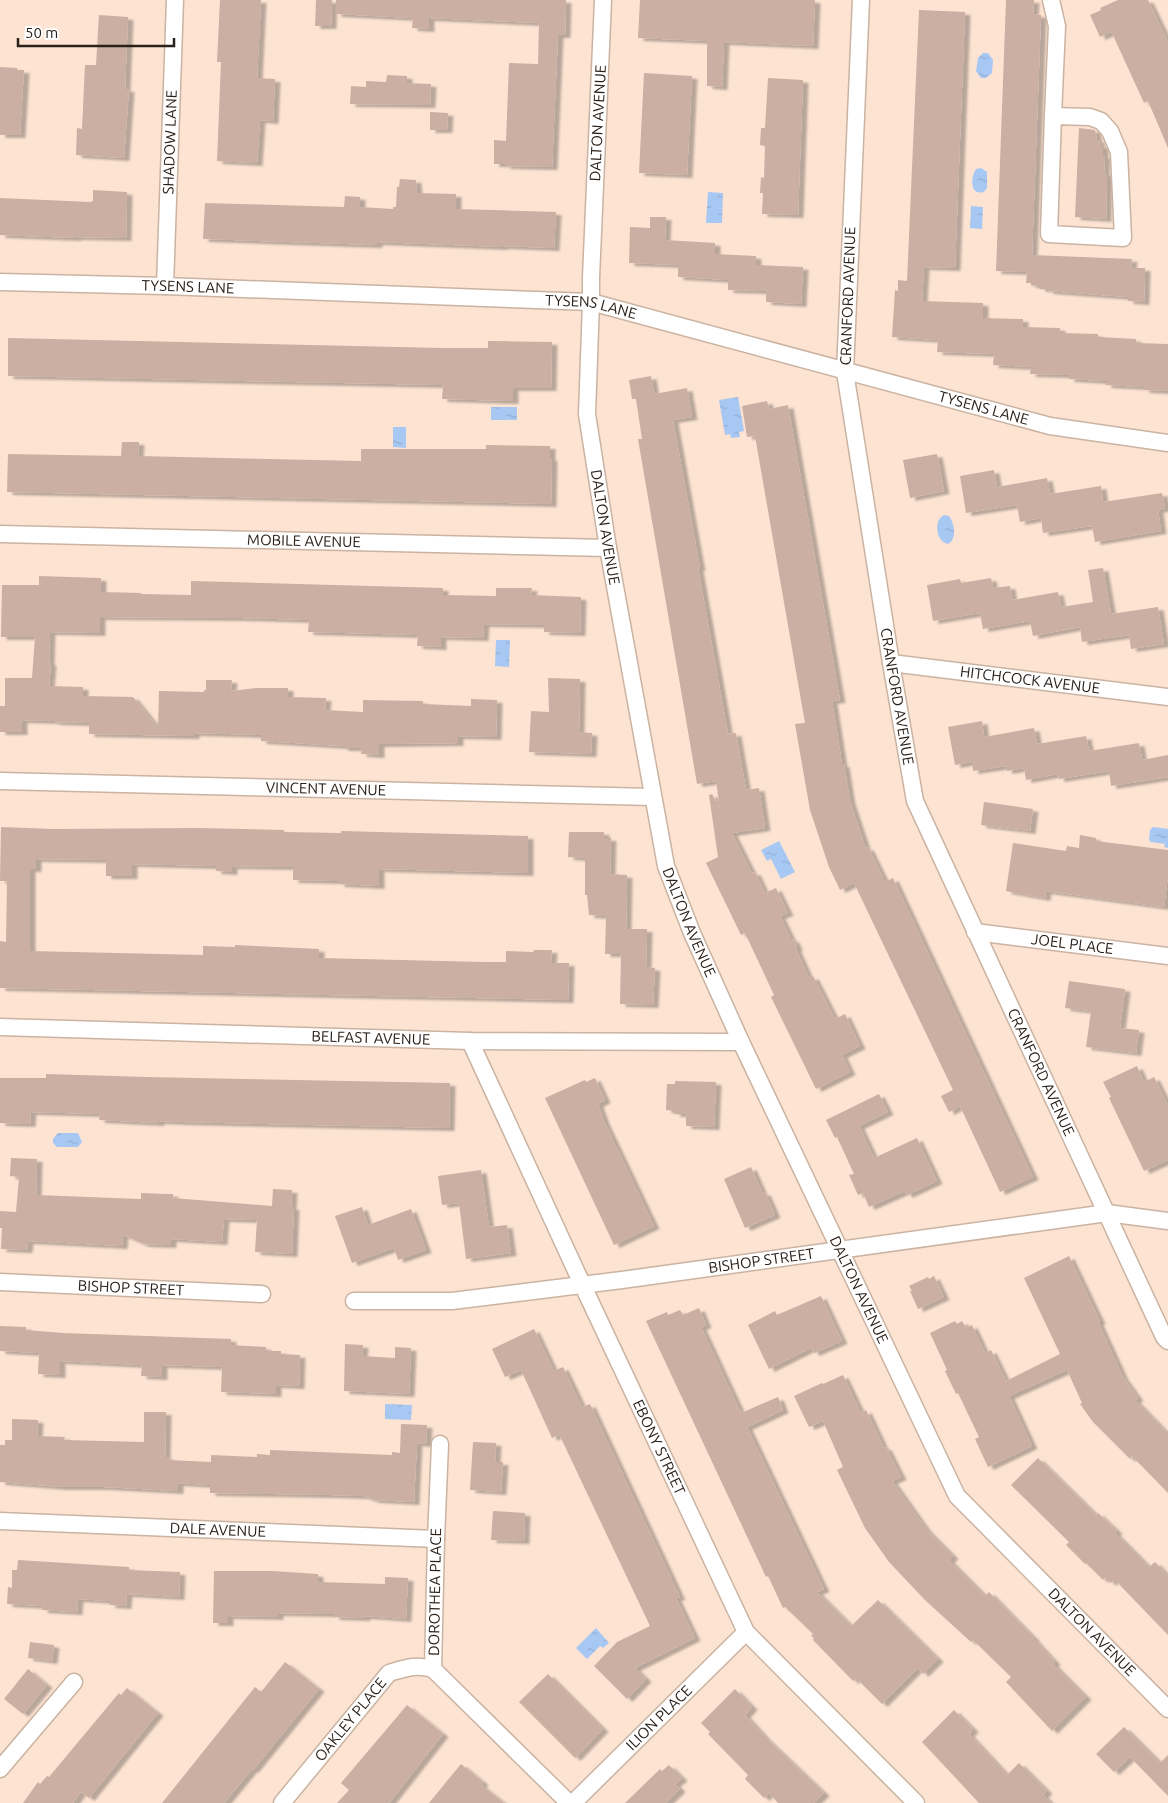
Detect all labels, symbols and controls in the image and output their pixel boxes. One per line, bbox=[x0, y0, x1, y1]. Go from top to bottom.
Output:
scale bar bbox=[18, 15, 174, 47]
text: 50 m bbox=[25, 24, 58, 41]
street label: DALTON AVENUE bbox=[586, 64, 609, 182]
street label: SHADOW LANE bbox=[159, 89, 180, 195]
street label: CRANFORD AVENUE bbox=[837, 226, 858, 366]
street label: TYSENS LANE bbox=[141, 276, 235, 297]
street label: TYSENS LANE bbox=[545, 291, 639, 322]
street label: TYSENS LANE bbox=[937, 387, 1031, 428]
street label: DALTON AVENUE bbox=[588, 468, 624, 586]
street label: MOBILE AVENUE bbox=[247, 531, 361, 550]
street label: CRANFORD AVENUE bbox=[878, 627, 918, 766]
street label: HITCHCOCK AVENUE bbox=[959, 663, 1101, 697]
street label: VINCENT AVENUE bbox=[265, 779, 386, 798]
street label: DALTON AVENUE bbox=[659, 865, 720, 979]
street label: JOEL PLACE bbox=[1030, 930, 1114, 957]
street label: CRANFORD AVENUE bbox=[1004, 1005, 1078, 1138]
street label: BELFAST AVENUE bbox=[311, 1027, 431, 1048]
street label: DALTON AVENUE bbox=[827, 1233, 892, 1346]
street label: BISHOP STREET bbox=[707, 1244, 816, 1276]
street label: BISHOP STREET bbox=[77, 1277, 185, 1298]
street label: EBONY STREET bbox=[630, 1397, 689, 1498]
street label: DALE AVENUE bbox=[170, 1519, 266, 1540]
street label: DOROTHEA PLACE bbox=[425, 1528, 444, 1656]
street label: DALTON AVENUE bbox=[1045, 1584, 1139, 1679]
street label: OAKLEY PLACE bbox=[311, 1674, 390, 1764]
street label: ILION PLACE bbox=[622, 1682, 695, 1754]

